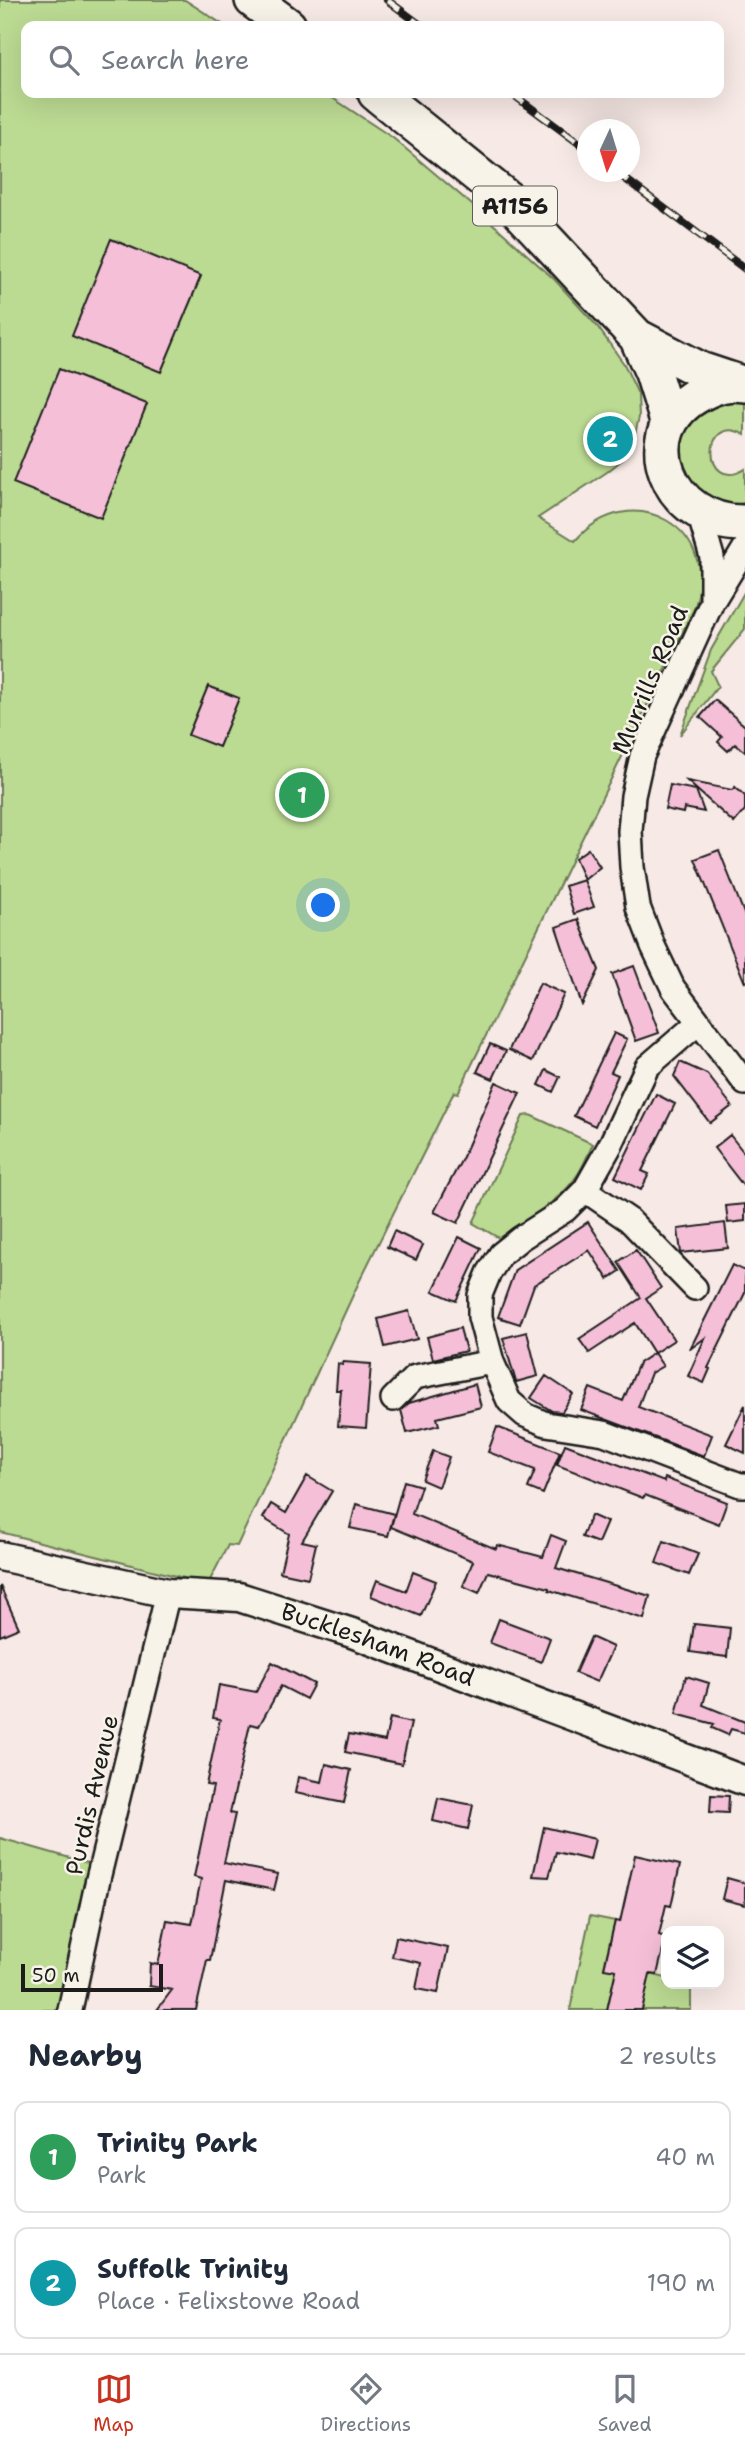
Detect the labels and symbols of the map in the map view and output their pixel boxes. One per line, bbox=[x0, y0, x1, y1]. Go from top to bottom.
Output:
north arrow bbox=[577, 119, 640, 182]
road number: A1156 bbox=[473, 186, 557, 226]
pin: 2 bbox=[587, 413, 633, 465]
street label: Murrills Road bbox=[604, 601, 696, 759]
pin: 1 bbox=[279, 769, 325, 821]
your location bbox=[306, 888, 340, 922]
street label: Bucklesham Road bbox=[277, 1595, 479, 1694]
street label: Purdis Avenue bbox=[58, 1712, 126, 1878]
scale bar bbox=[21, 1961, 163, 1993]

